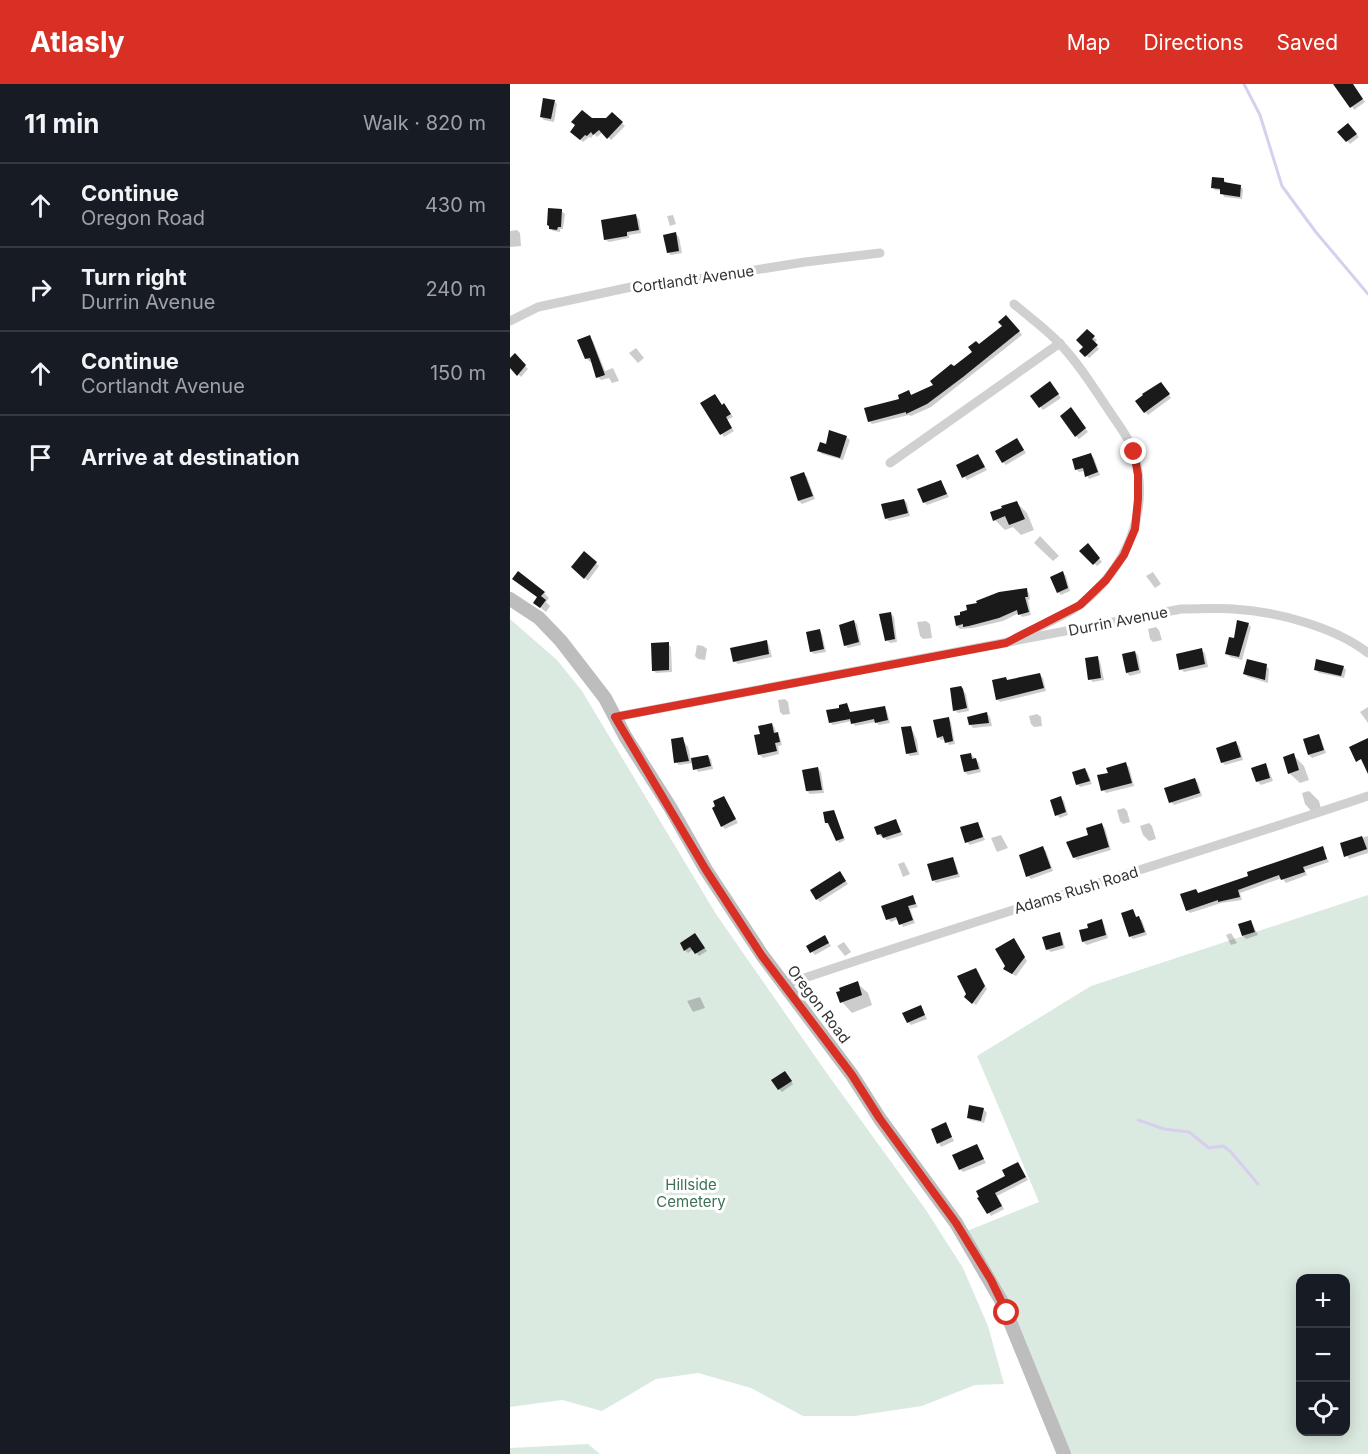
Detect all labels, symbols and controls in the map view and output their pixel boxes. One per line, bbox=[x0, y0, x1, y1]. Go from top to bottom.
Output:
text: Atlasly bbox=[30, 25, 125, 59]
text: Map bbox=[1067, 30, 1110, 55]
text: Directions bbox=[1143, 30, 1244, 55]
text: Saved bbox=[1277, 30, 1338, 55]
text: 11 min bbox=[24, 108, 100, 139]
text: Walk · 820 m bbox=[363, 111, 486, 135]
text: Continue bbox=[81, 180, 179, 206]
icon: ahead bbox=[24, 189, 57, 222]
text: 430 m bbox=[425, 193, 486, 217]
text: Oregon Road bbox=[81, 206, 205, 230]
street label: Cortlandt Avenue bbox=[631, 261, 755, 297]
text: Turn right bbox=[81, 264, 187, 290]
icon: right bbox=[24, 273, 57, 306]
text: 240 m bbox=[425, 277, 486, 301]
text: Durrin Avenue bbox=[81, 290, 215, 314]
text: Continue bbox=[81, 348, 179, 374]
icon: ahead bbox=[24, 357, 57, 390]
text: 150 m bbox=[430, 361, 486, 385]
text: Cortlandt Avenue bbox=[81, 374, 245, 398]
route end bbox=[1120, 438, 1146, 464]
icon: arrive bbox=[24, 441, 57, 474]
text: Arrive at destination bbox=[81, 444, 300, 470]
street label: Durrin Avenue bbox=[1067, 602, 1169, 640]
street label: Adams Rush Road bbox=[1012, 862, 1140, 918]
street label: Oregon Road bbox=[783, 961, 855, 1047]
park label: Hillside Cemetery bbox=[656, 1175, 726, 1211]
map controls bbox=[1296, 1274, 1350, 1436]
button: + bbox=[1296, 1274, 1350, 1328]
route start bbox=[993, 1299, 1019, 1325]
button: − bbox=[1296, 1328, 1350, 1382]
button: locate bbox=[1296, 1382, 1350, 1436]

